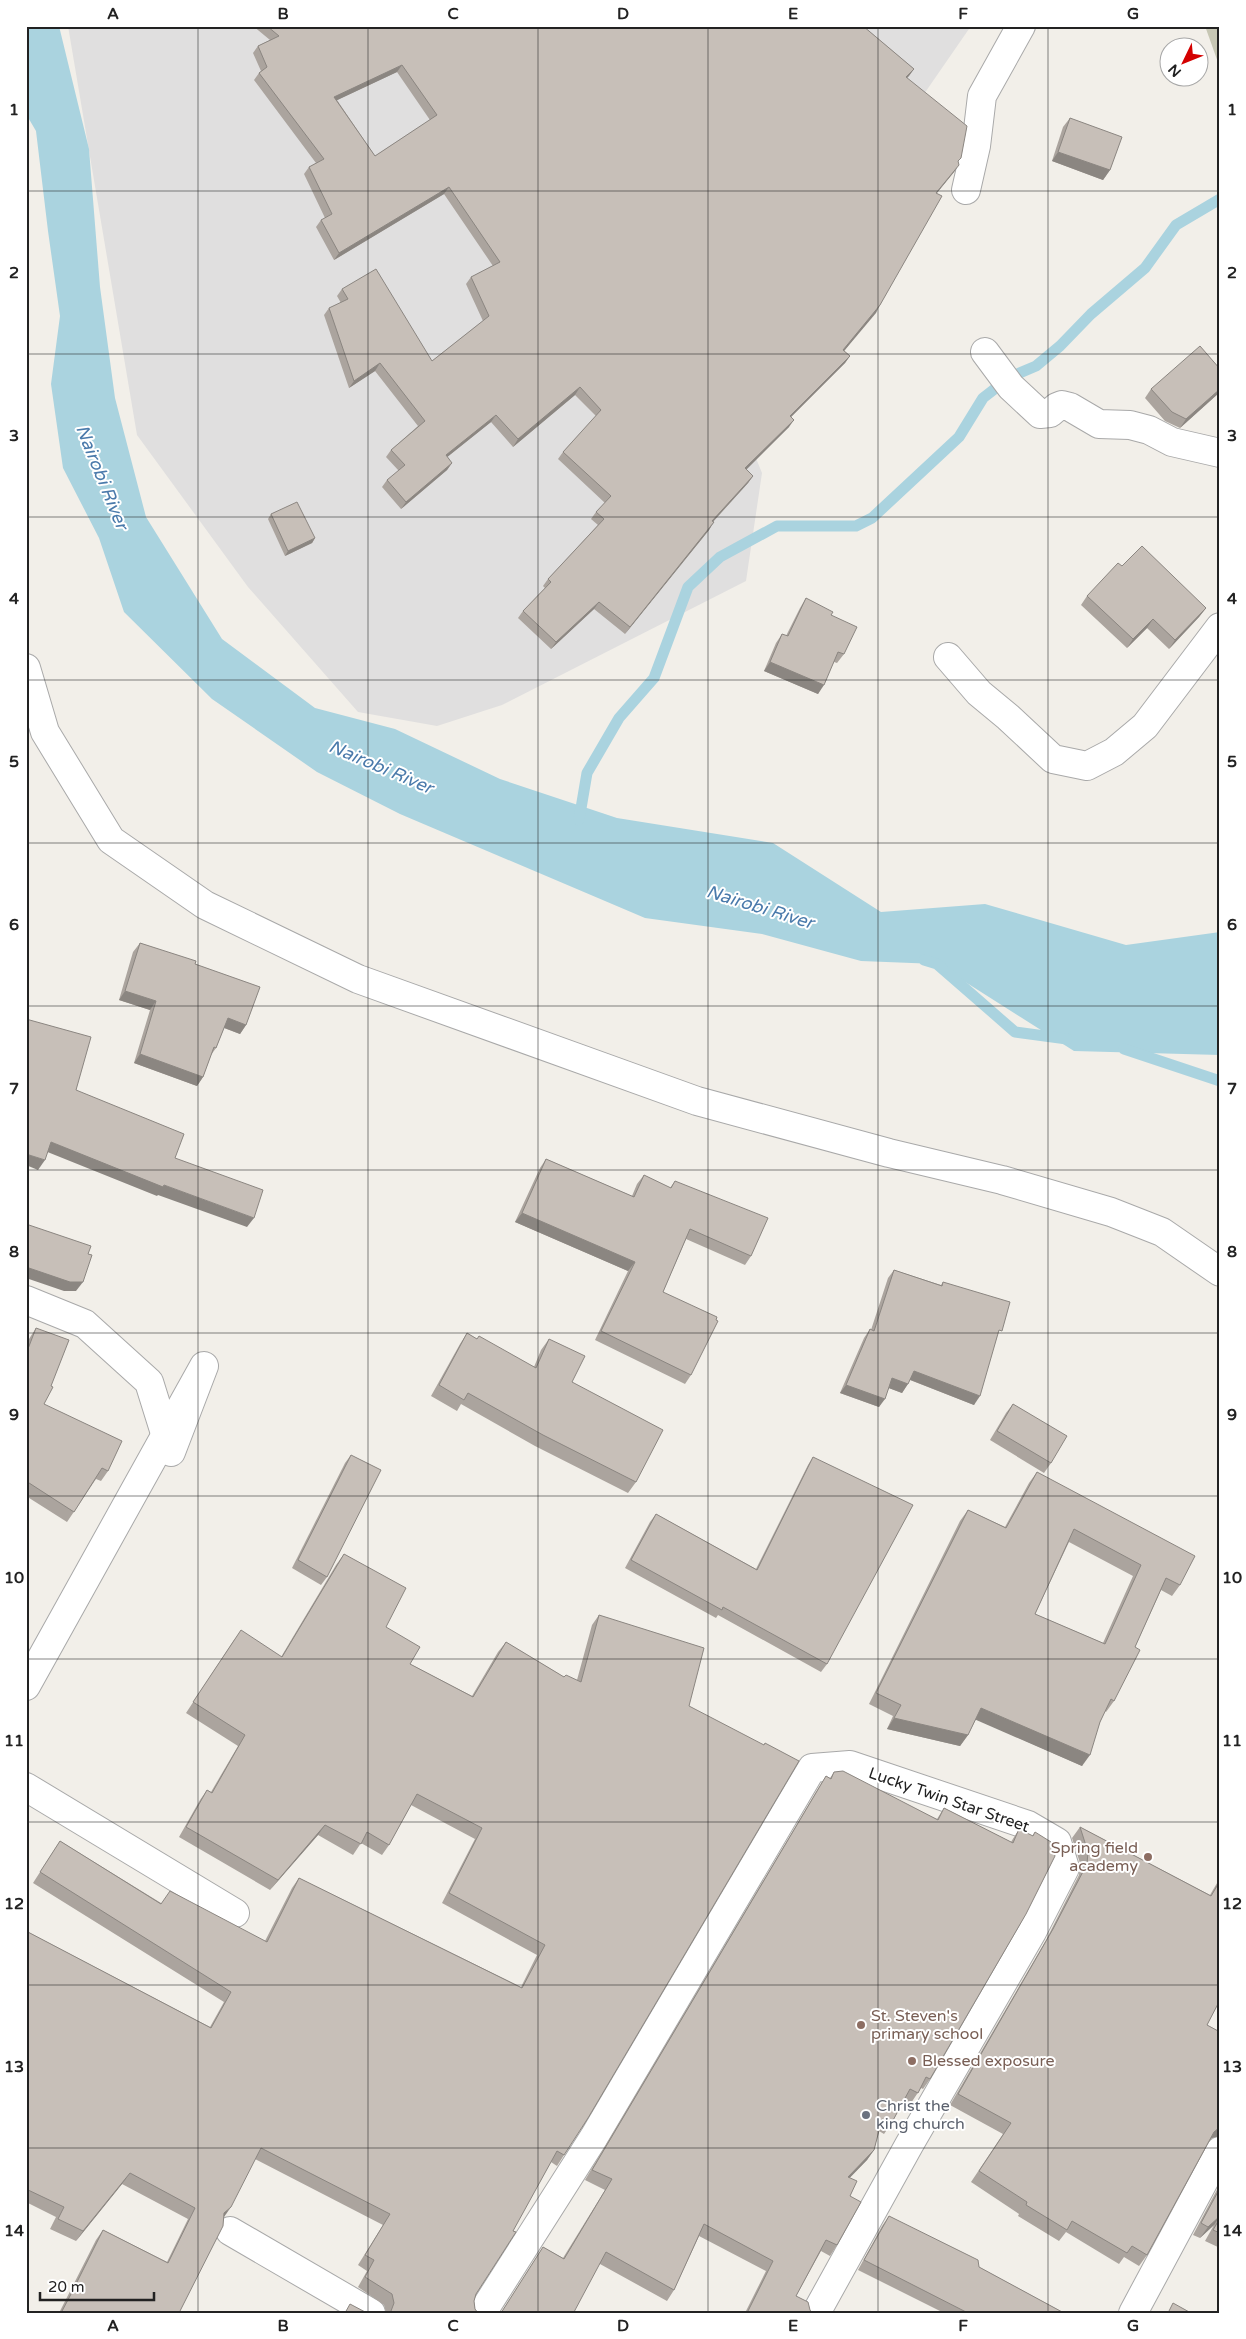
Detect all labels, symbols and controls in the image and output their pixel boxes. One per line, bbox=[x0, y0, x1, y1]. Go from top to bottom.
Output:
text: A bbox=[107, 4, 119, 24]
text: B bbox=[277, 4, 289, 24]
text: C bbox=[447, 4, 459, 24]
text: D bbox=[617, 4, 629, 24]
text: E bbox=[788, 4, 798, 24]
text: F bbox=[958, 4, 968, 24]
text: G bbox=[1127, 4, 1139, 24]
north arrow bbox=[1158, 38, 1208, 88]
text: N bbox=[1165, 61, 1185, 80]
text: 1 bbox=[9, 100, 19, 120]
text: 1 bbox=[1227, 100, 1237, 120]
text: 2 bbox=[9, 263, 19, 283]
text: 2 bbox=[1227, 263, 1237, 283]
water label: Nairobi River bbox=[71, 421, 134, 534]
text: 3 bbox=[9, 426, 19, 446]
text: 3 bbox=[1227, 426, 1237, 446]
text: 4 bbox=[9, 589, 19, 609]
text: 4 bbox=[1227, 589, 1237, 609]
water label: Nairobi River bbox=[326, 735, 438, 800]
text: 5 bbox=[9, 752, 19, 772]
text: 5 bbox=[1227, 752, 1237, 772]
water label: Nairobi River bbox=[704, 880, 818, 934]
text: 6 bbox=[9, 915, 19, 935]
text: 6 bbox=[1227, 915, 1237, 935]
text: 7 bbox=[9, 1079, 19, 1099]
text: 7 bbox=[1227, 1079, 1237, 1099]
text: 8 bbox=[9, 1242, 19, 1262]
text: 8 bbox=[1227, 1242, 1237, 1262]
text: 9 bbox=[9, 1405, 19, 1425]
text: 9 bbox=[1227, 1405, 1237, 1425]
text: 10 bbox=[4, 1568, 24, 1588]
text: 10 bbox=[1222, 1568, 1242, 1588]
text: 11 bbox=[4, 1731, 24, 1751]
text: 11 bbox=[1222, 1731, 1242, 1751]
street label: Lucky Twin Star Street bbox=[866, 1763, 1032, 1837]
place label: Spring field academy bbox=[1051, 1838, 1138, 1876]
marker: Spring field academy bbox=[1142, 1851, 1154, 1863]
text: 12 bbox=[4, 1894, 24, 1914]
text: 12 bbox=[1222, 1894, 1242, 1914]
place label: St. Steven's primary school bbox=[871, 2006, 983, 2044]
marker: St. Steven's primary school bbox=[855, 2019, 867, 2031]
place label: Blessed exposure bbox=[922, 2051, 1055, 2071]
marker: Blessed exposure bbox=[906, 2055, 918, 2067]
text: 13 bbox=[4, 2057, 24, 2077]
text: 13 bbox=[1222, 2057, 1242, 2077]
place label: Christ the king church bbox=[876, 2096, 965, 2134]
marker: Christ the king church bbox=[860, 2109, 872, 2121]
text: 14 bbox=[4, 2221, 24, 2241]
text: 14 bbox=[1222, 2221, 1242, 2241]
scale bar bbox=[40, 2269, 154, 2301]
text: 20 m bbox=[48, 2278, 85, 2296]
text: A bbox=[107, 2316, 119, 2336]
text: B bbox=[277, 2316, 289, 2336]
text: C bbox=[447, 2316, 459, 2336]
text: D bbox=[617, 2316, 629, 2336]
text: E bbox=[788, 2316, 798, 2336]
text: F bbox=[958, 2316, 968, 2336]
text: G bbox=[1127, 2316, 1139, 2336]

